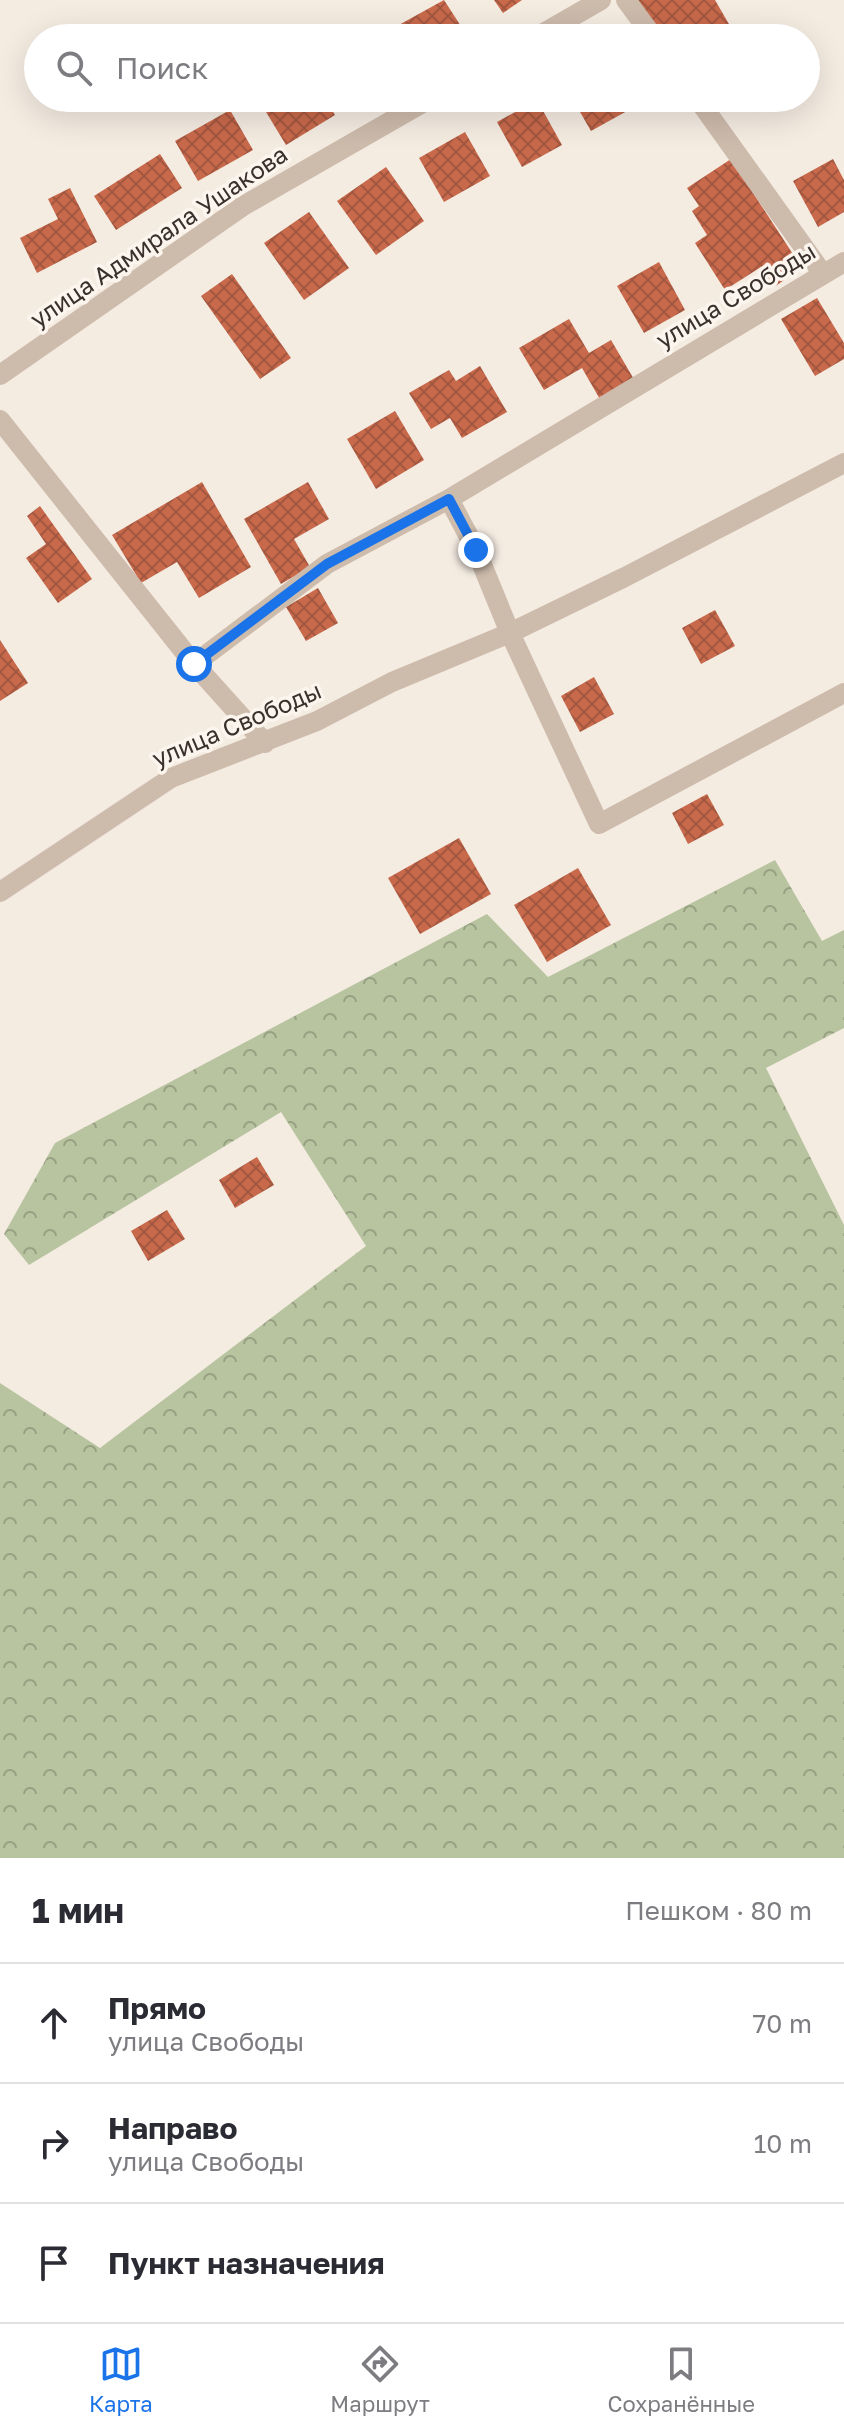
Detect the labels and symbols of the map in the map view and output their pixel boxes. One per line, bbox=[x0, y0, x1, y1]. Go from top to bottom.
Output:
street label: улица Адмирала Ушакова bbox=[24, 139, 292, 333]
street label: улица Свободы bbox=[650, 236, 820, 354]
route end bbox=[458, 532, 494, 568]
route start bbox=[176, 646, 212, 682]
street label: улица Свободы bbox=[147, 675, 325, 772]

